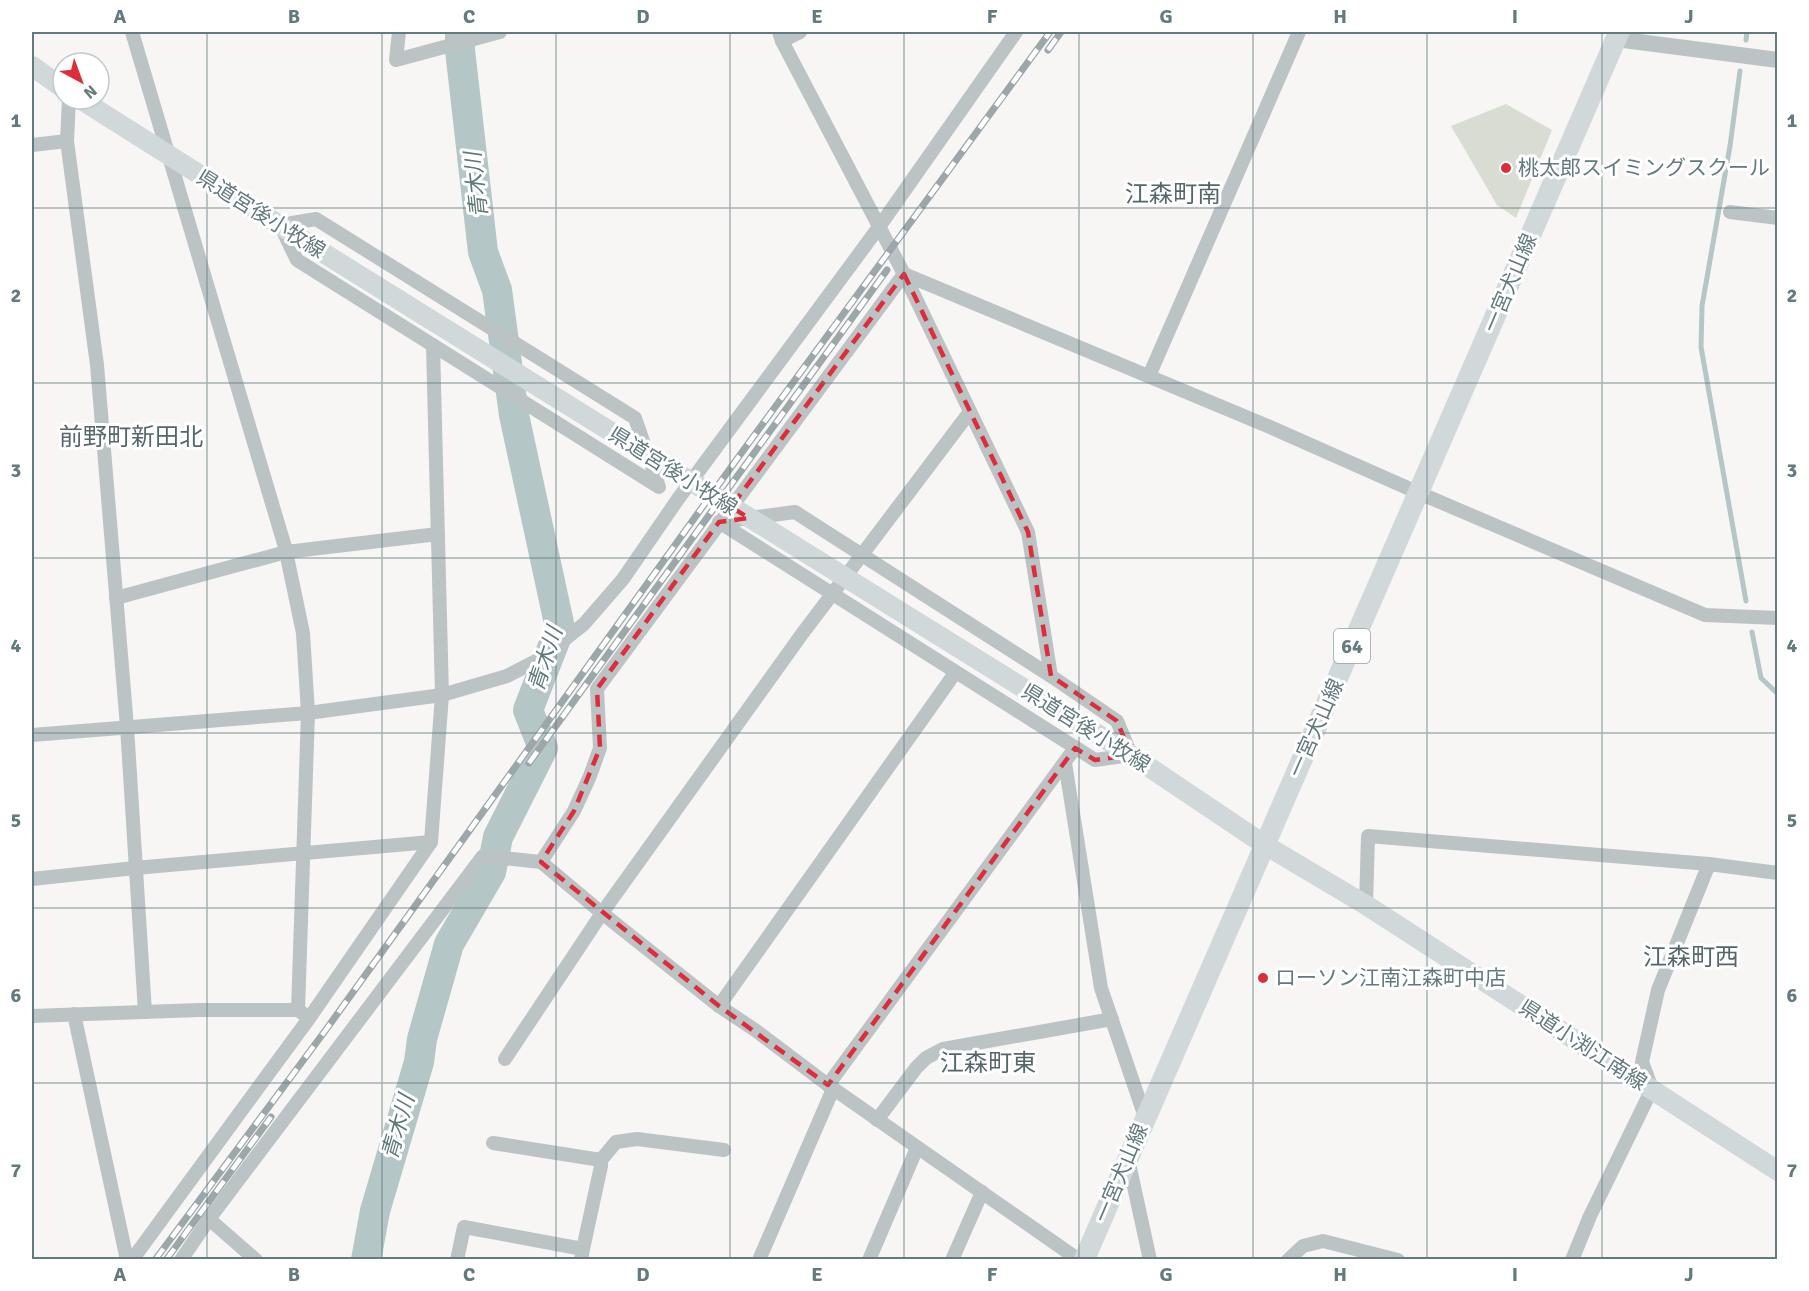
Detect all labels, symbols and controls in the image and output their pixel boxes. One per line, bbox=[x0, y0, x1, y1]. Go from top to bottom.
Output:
text: A bbox=[114, 4, 127, 29]
text: B bbox=[288, 4, 300, 29]
text: C bbox=[463, 4, 475, 29]
text: D bbox=[636, 4, 650, 29]
text: E bbox=[811, 4, 823, 29]
text: F bbox=[987, 4, 998, 29]
text: G bbox=[1159, 4, 1173, 29]
text: H bbox=[1333, 4, 1347, 29]
text: I bbox=[1512, 4, 1518, 29]
text: J bbox=[1684, 4, 1694, 29]
north arrow bbox=[51, 51, 111, 111]
text: N bbox=[79, 80, 101, 103]
text: 1 bbox=[11, 108, 22, 133]
text: 1 bbox=[1787, 108, 1798, 133]
water label: 青木川 bbox=[459, 149, 493, 219]
place label: 桃太郎スイミングスクール bbox=[1518, 155, 1770, 181]
marker: 桃太郎スイミングスクール bbox=[1499, 161, 1513, 175]
street label: 県道宮後小牧線 bbox=[192, 164, 330, 264]
district label: 江森町南 bbox=[1125, 179, 1221, 209]
street label: 一宮犬山線 bbox=[1478, 230, 1542, 336]
text: 2 bbox=[11, 283, 21, 308]
text: 2 bbox=[1787, 283, 1797, 308]
street label: 県道宮後小牧線 bbox=[604, 421, 742, 521]
district label: 前野町新田北 bbox=[59, 422, 203, 452]
text: 3 bbox=[11, 458, 21, 483]
text: 3 bbox=[1787, 458, 1797, 483]
water label: 青木川 bbox=[522, 622, 569, 695]
road number: 64 bbox=[1334, 629, 1370, 663]
text: 4 bbox=[11, 633, 22, 658]
text: 4 bbox=[1787, 633, 1798, 658]
street label: 一宮犬山線 bbox=[1283, 675, 1349, 781]
street label: 県道宮後小牧線 bbox=[1017, 678, 1155, 778]
text: 5 bbox=[11, 808, 21, 833]
text: 5 bbox=[1787, 808, 1797, 833]
district label: 江森町西 bbox=[1643, 942, 1739, 972]
place label: ローソン江南江森町中店 bbox=[1275, 965, 1506, 991]
marker: ローソン江南江森町中店 bbox=[1256, 971, 1270, 985]
text: 6 bbox=[11, 983, 22, 1008]
text: 6 bbox=[1787, 983, 1798, 1008]
street label: 県道小渕江南線 bbox=[1514, 994, 1652, 1096]
district label: 江森町東 bbox=[940, 1048, 1036, 1078]
water label: 青木川 bbox=[376, 1090, 421, 1162]
street label: 一宮犬山線 bbox=[1089, 1120, 1153, 1226]
text: 7 bbox=[11, 1158, 22, 1183]
text: 7 bbox=[1787, 1158, 1798, 1183]
text: A bbox=[114, 1262, 127, 1287]
text: B bbox=[288, 1262, 300, 1287]
text: C bbox=[463, 1262, 475, 1287]
text: D bbox=[636, 1262, 650, 1287]
text: E bbox=[811, 1262, 823, 1287]
text: F bbox=[987, 1262, 998, 1287]
text: G bbox=[1159, 1262, 1173, 1287]
text: H bbox=[1333, 1262, 1347, 1287]
text: I bbox=[1512, 1262, 1518, 1287]
text: J bbox=[1684, 1262, 1694, 1287]

